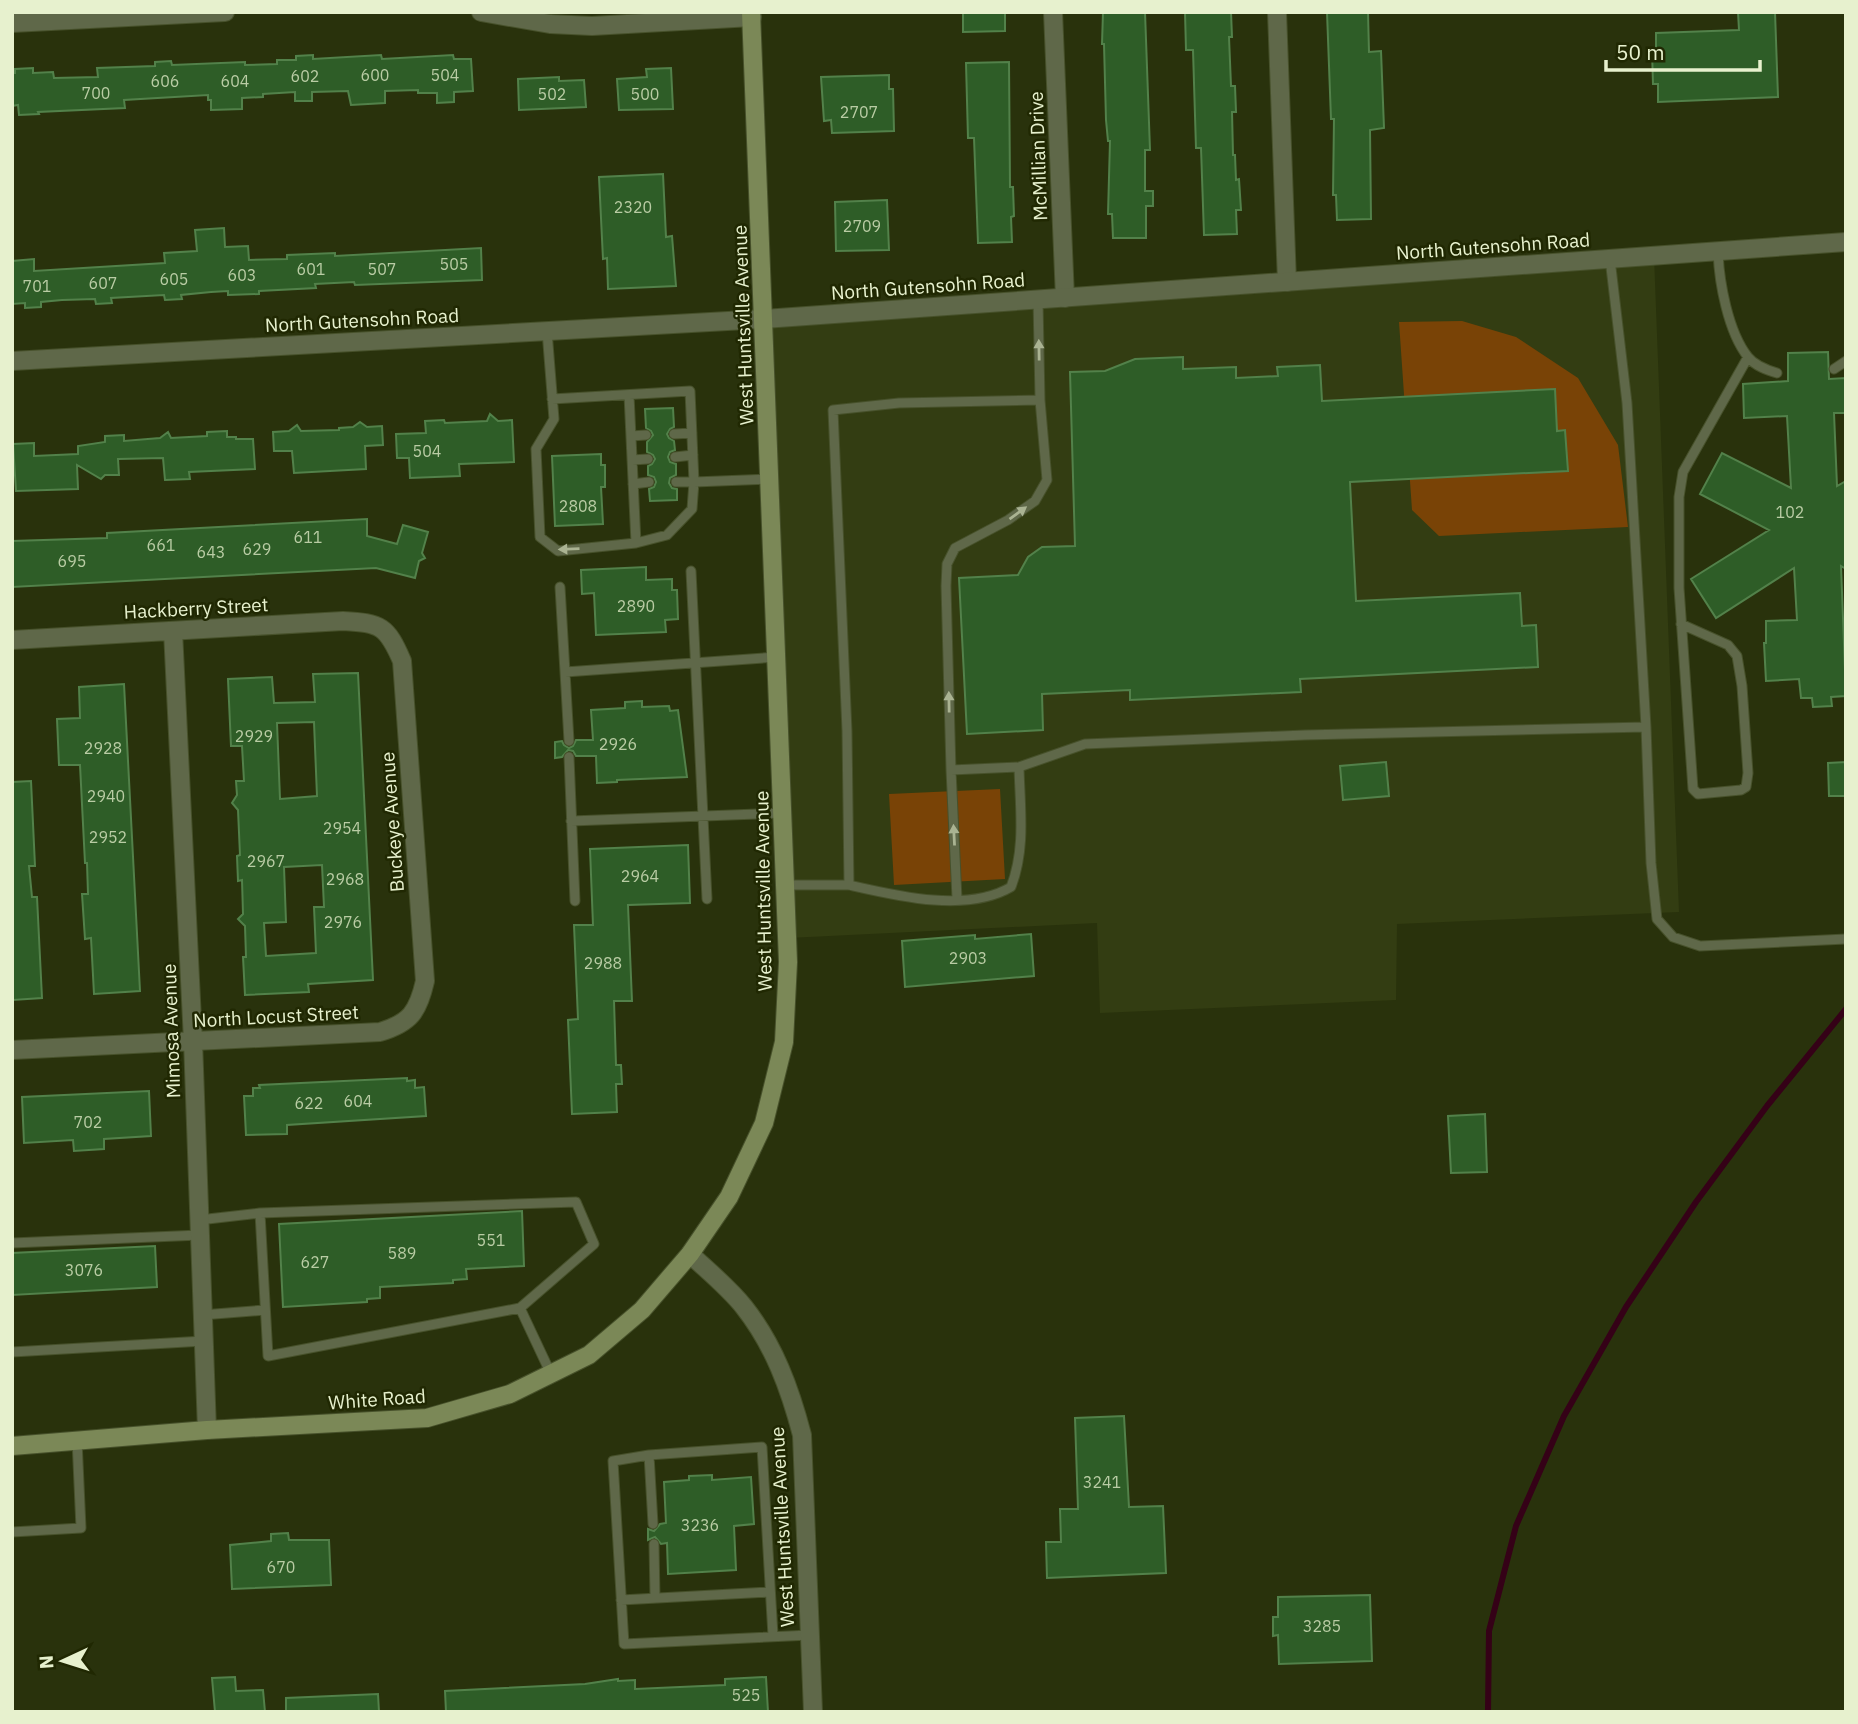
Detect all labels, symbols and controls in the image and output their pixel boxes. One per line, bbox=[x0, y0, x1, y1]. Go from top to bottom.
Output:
scale bar bbox=[1606, 28, 1760, 72]
text: 50 m bbox=[1616, 38, 1665, 66]
house number: 600 bbox=[361, 65, 389, 85]
house number: 504 bbox=[431, 65, 459, 85]
house number: 602 bbox=[291, 66, 319, 86]
house number: 606 bbox=[151, 71, 179, 91]
house number: 604 bbox=[221, 71, 249, 91]
house number: 700 bbox=[82, 83, 110, 103]
house number: 502 bbox=[538, 84, 566, 104]
house number: 500 bbox=[631, 84, 659, 104]
street label: McMillian Drive bbox=[1024, 91, 1052, 221]
house number: 2707 bbox=[840, 102, 878, 122]
house number: 2320 bbox=[614, 197, 652, 217]
house number: 2709 bbox=[843, 216, 881, 236]
street label: West Huntsville Avenue bbox=[728, 224, 758, 426]
street label: North Gutensohn Road bbox=[1395, 227, 1591, 265]
house number: 505 bbox=[440, 254, 468, 274]
house number: 601 bbox=[297, 259, 325, 279]
house number: 507 bbox=[368, 259, 396, 279]
house number: 603 bbox=[228, 265, 256, 285]
street label: North Gutensohn Road bbox=[830, 267, 1026, 305]
house number: 605 bbox=[160, 269, 188, 289]
house number: 607 bbox=[89, 273, 117, 293]
house number: 701 bbox=[23, 276, 51, 296]
street label: North Gutensohn Road bbox=[264, 303, 460, 337]
one-way arrow bbox=[1033, 339, 1045, 361]
house number: 504 bbox=[413, 441, 441, 461]
house number: 2808 bbox=[559, 496, 597, 516]
house number: 102 bbox=[1776, 502, 1804, 522]
one-way arrow bbox=[1009, 506, 1027, 520]
house number: 611 bbox=[294, 527, 322, 547]
house number: 661 bbox=[147, 535, 175, 555]
house number: 629 bbox=[243, 539, 271, 559]
house number: 643 bbox=[197, 542, 225, 562]
one-way arrow bbox=[558, 544, 580, 555]
house number: 695 bbox=[58, 551, 86, 571]
street label: Hackberry Street bbox=[123, 592, 269, 624]
house number: 2890 bbox=[617, 596, 655, 616]
one-way arrow bbox=[943, 691, 955, 713]
house number: 2929 bbox=[235, 726, 273, 746]
house number: 2926 bbox=[599, 734, 637, 754]
house number: 2928 bbox=[84, 738, 122, 758]
street label: Buckeye Avenue bbox=[375, 751, 409, 893]
house number: 2940 bbox=[87, 786, 125, 806]
street label: West Huntsville Avenue bbox=[749, 790, 777, 992]
house number: 2954 bbox=[323, 818, 361, 838]
one-way arrow bbox=[948, 823, 959, 845]
house number: 2952 bbox=[89, 827, 127, 847]
house number: 2967 bbox=[247, 851, 285, 871]
house number: 2964 bbox=[621, 866, 659, 886]
house number: 2968 bbox=[326, 869, 364, 889]
house number: 2976 bbox=[324, 912, 362, 932]
house number: 2903 bbox=[949, 948, 987, 968]
house number: 2988 bbox=[584, 953, 622, 973]
street label: Mimosa Avenue bbox=[157, 963, 185, 1099]
street label: North Locust Street bbox=[193, 1000, 359, 1032]
house number: 604 bbox=[344, 1091, 372, 1111]
house number: 622 bbox=[295, 1093, 323, 1113]
house number: 702 bbox=[74, 1112, 102, 1132]
house number: 551 bbox=[477, 1230, 505, 1250]
house number: 589 bbox=[388, 1243, 416, 1263]
house number: 627 bbox=[301, 1252, 329, 1272]
house number: 3076 bbox=[65, 1260, 103, 1280]
street label: White Road bbox=[327, 1384, 427, 1414]
street label: West Huntsville Avenue bbox=[765, 1426, 799, 1628]
house number: 3241 bbox=[1083, 1472, 1121, 1492]
house number: 3236 bbox=[681, 1515, 719, 1535]
house number: 670 bbox=[267, 1557, 295, 1577]
house number: 3285 bbox=[1303, 1616, 1341, 1636]
north arrow bbox=[28, 1626, 98, 1696]
text: N bbox=[34, 1654, 58, 1670]
house number: 525 bbox=[732, 1685, 760, 1705]

